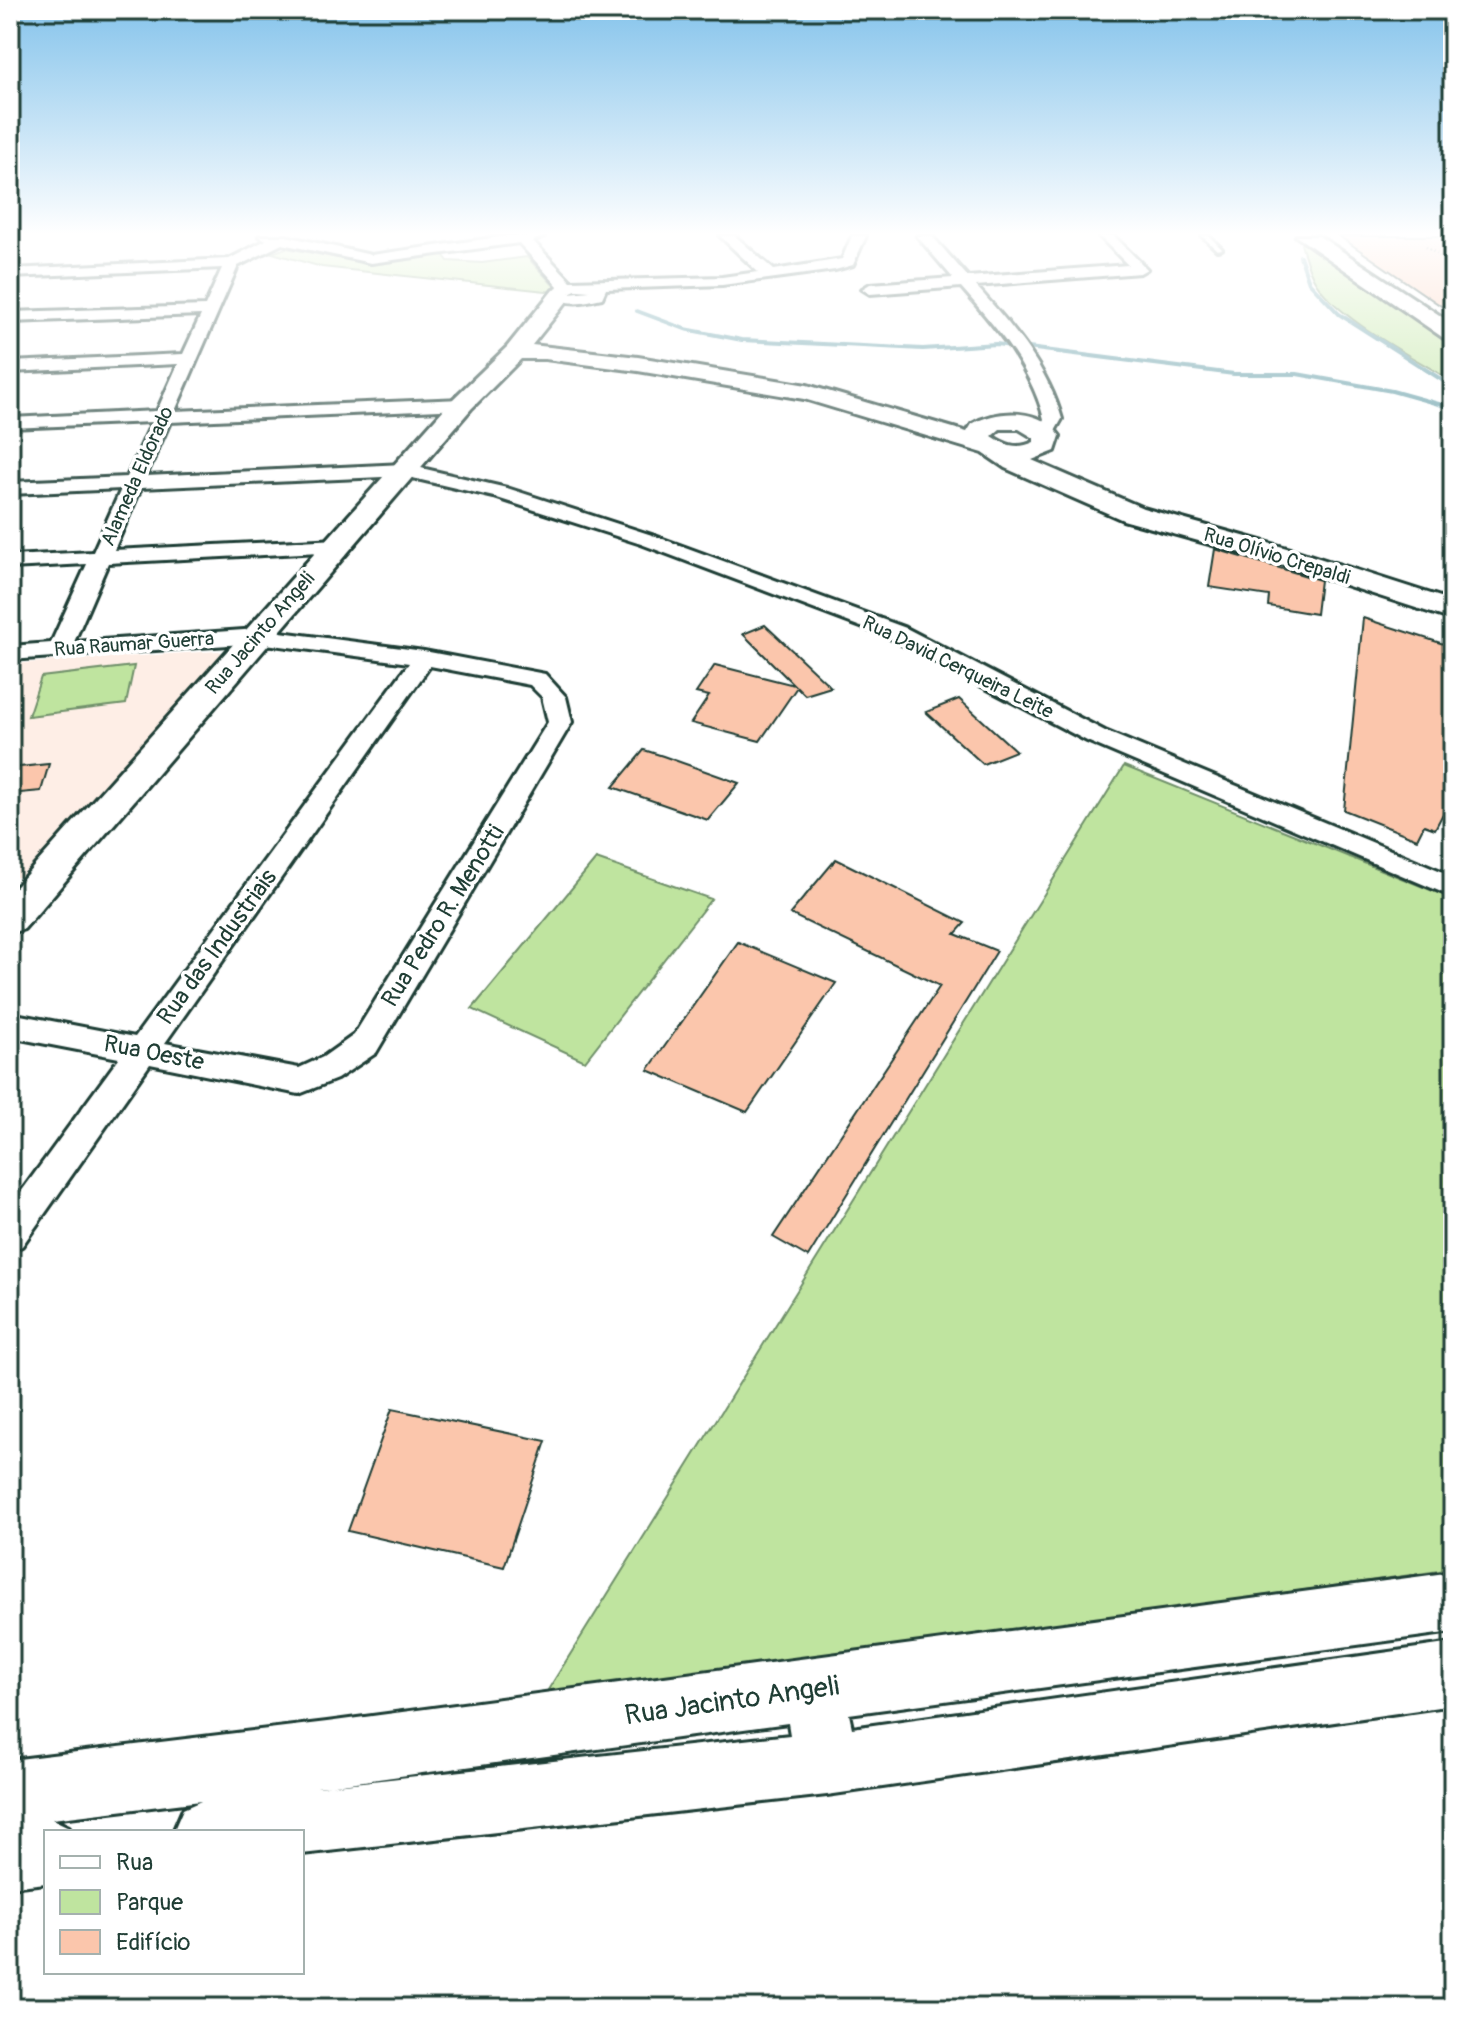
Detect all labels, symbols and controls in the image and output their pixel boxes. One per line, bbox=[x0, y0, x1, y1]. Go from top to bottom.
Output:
street label: Alameda Eldorado bbox=[95, 402, 179, 550]
street label: Rua Olívio Crepaldi bbox=[1201, 522, 1353, 590]
street label: Rua Jacinto Angeli bbox=[200, 567, 320, 699]
street label: Rua David Cerqueira Leite bbox=[858, 610, 1058, 724]
street label: Rua Raumar Guerra bbox=[53, 626, 215, 662]
street label: Rua Pedro R. Menotti bbox=[375, 820, 511, 1012]
street label: Rua das Industriais bbox=[151, 864, 283, 1030]
street label: Rua Oeste bbox=[101, 1029, 207, 1077]
street label: Rua Jacinto Angeli bbox=[622, 1669, 842, 1733]
legend bbox=[44, 1830, 304, 1974]
text: Rua bbox=[116, 1848, 153, 1877]
text: Parque bbox=[116, 1888, 183, 1917]
text: Edifício bbox=[116, 1928, 190, 1957]

